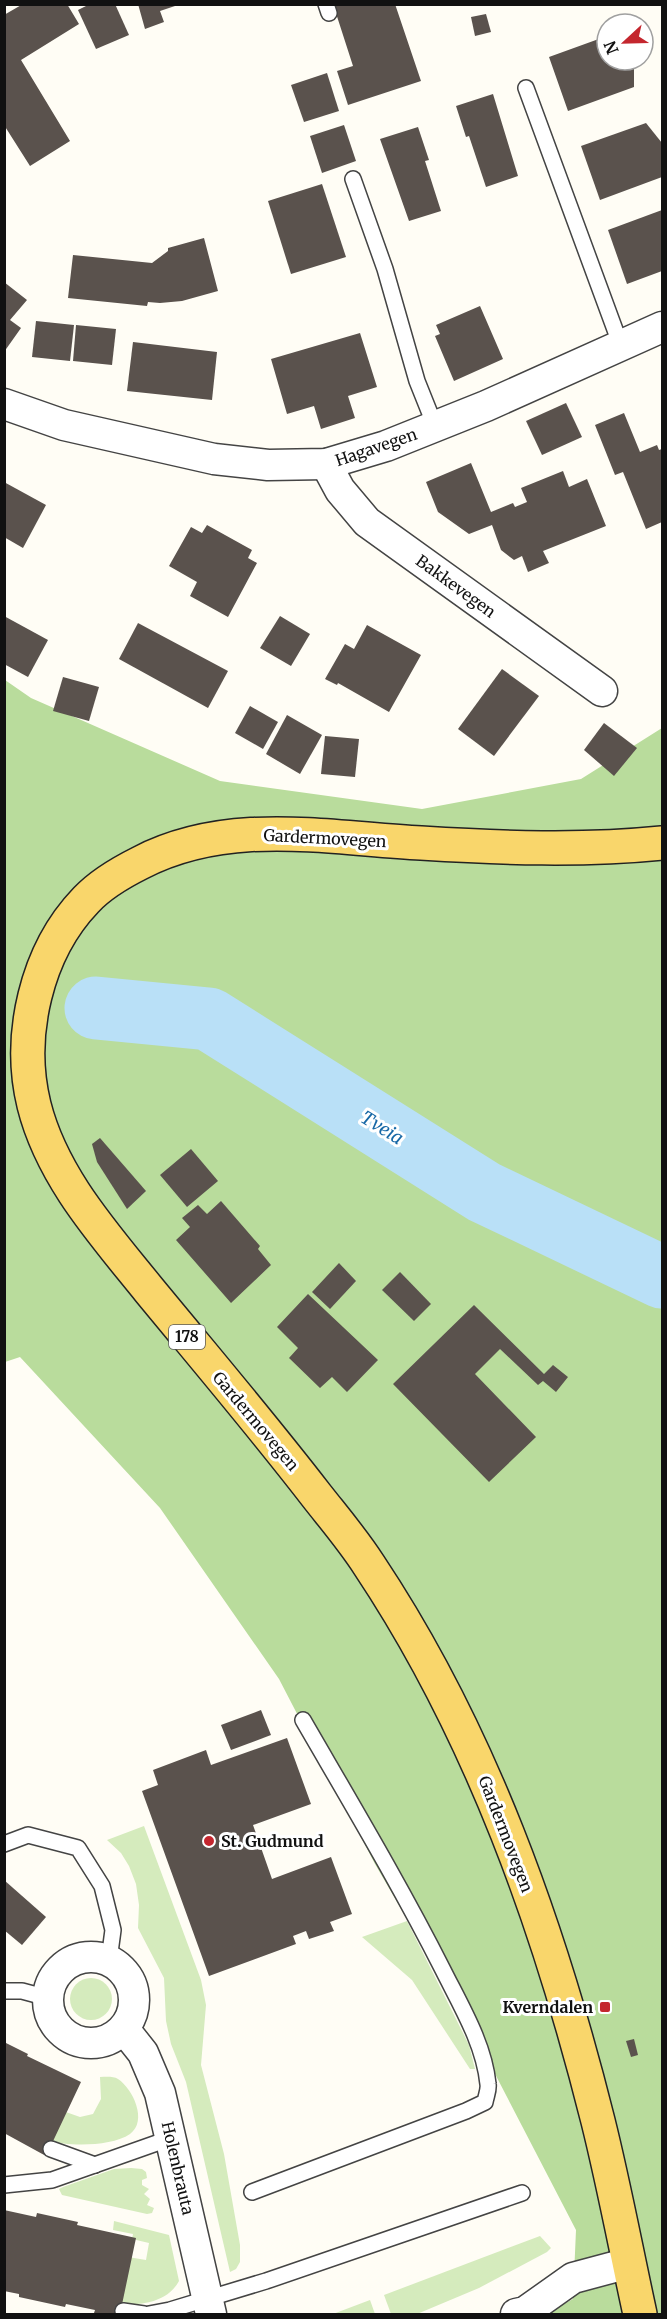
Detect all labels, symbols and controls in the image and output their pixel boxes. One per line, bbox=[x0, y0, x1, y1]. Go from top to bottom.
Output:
north arrow bbox=[595, 12, 655, 72]
text: N bbox=[599, 38, 623, 57]
street label: Hagavegen bbox=[333, 424, 420, 470]
street label: Bakkevegen bbox=[412, 550, 500, 622]
street label: Gardermovegen bbox=[263, 825, 387, 851]
water label: Tveia bbox=[357, 1106, 408, 1150]
road number: 178 bbox=[169, 1325, 205, 1349]
street label: Gardermovegen bbox=[209, 1367, 303, 1475]
street label: Gardermovegen bbox=[475, 1773, 538, 1895]
place label: St. Gudmund bbox=[221, 1831, 324, 1851]
marker: St. Gudmund bbox=[202, 1834, 216, 1848]
place label: Kverndalen bbox=[503, 1997, 593, 2017]
marker: Kverndalen bbox=[598, 2000, 612, 2014]
street label: Holenbrauta bbox=[158, 2119, 199, 2217]

